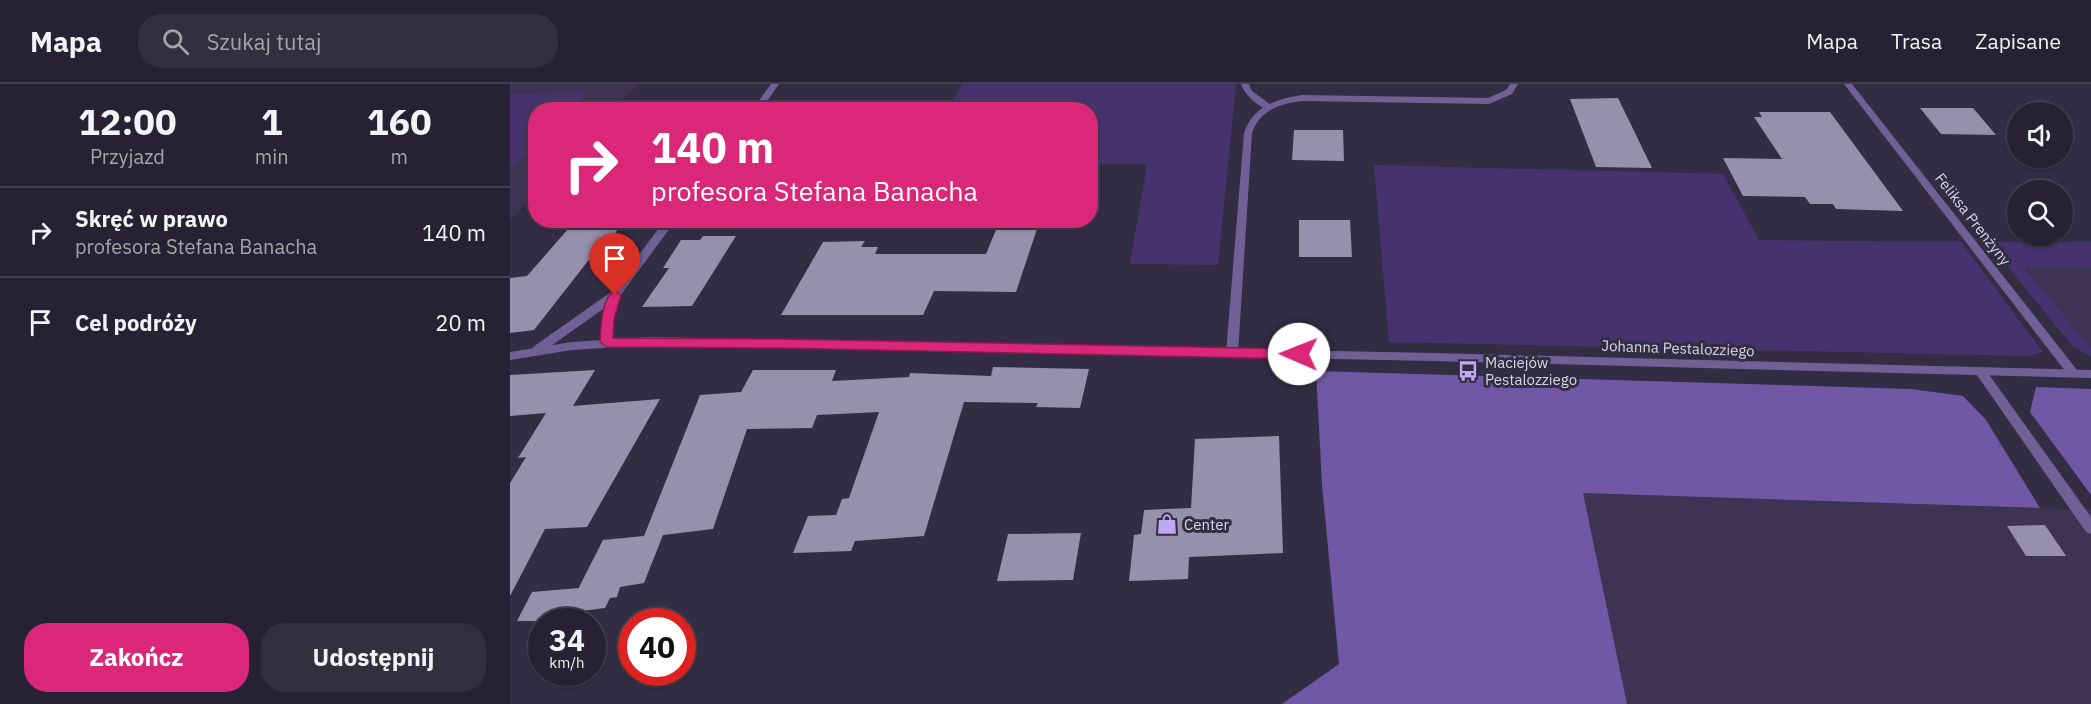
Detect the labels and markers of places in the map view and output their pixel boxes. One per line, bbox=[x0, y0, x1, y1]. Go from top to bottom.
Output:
pin bbox=[589, 233, 640, 295]
place label: Maciejów Pestalozziego bbox=[1485, 353, 1577, 389]
bus stop icon: Maciejów Pestalozziego bbox=[1456, 359, 1480, 383]
shop icon: Center bbox=[1155, 512, 1179, 536]
place label: Center bbox=[1184, 515, 1230, 534]

